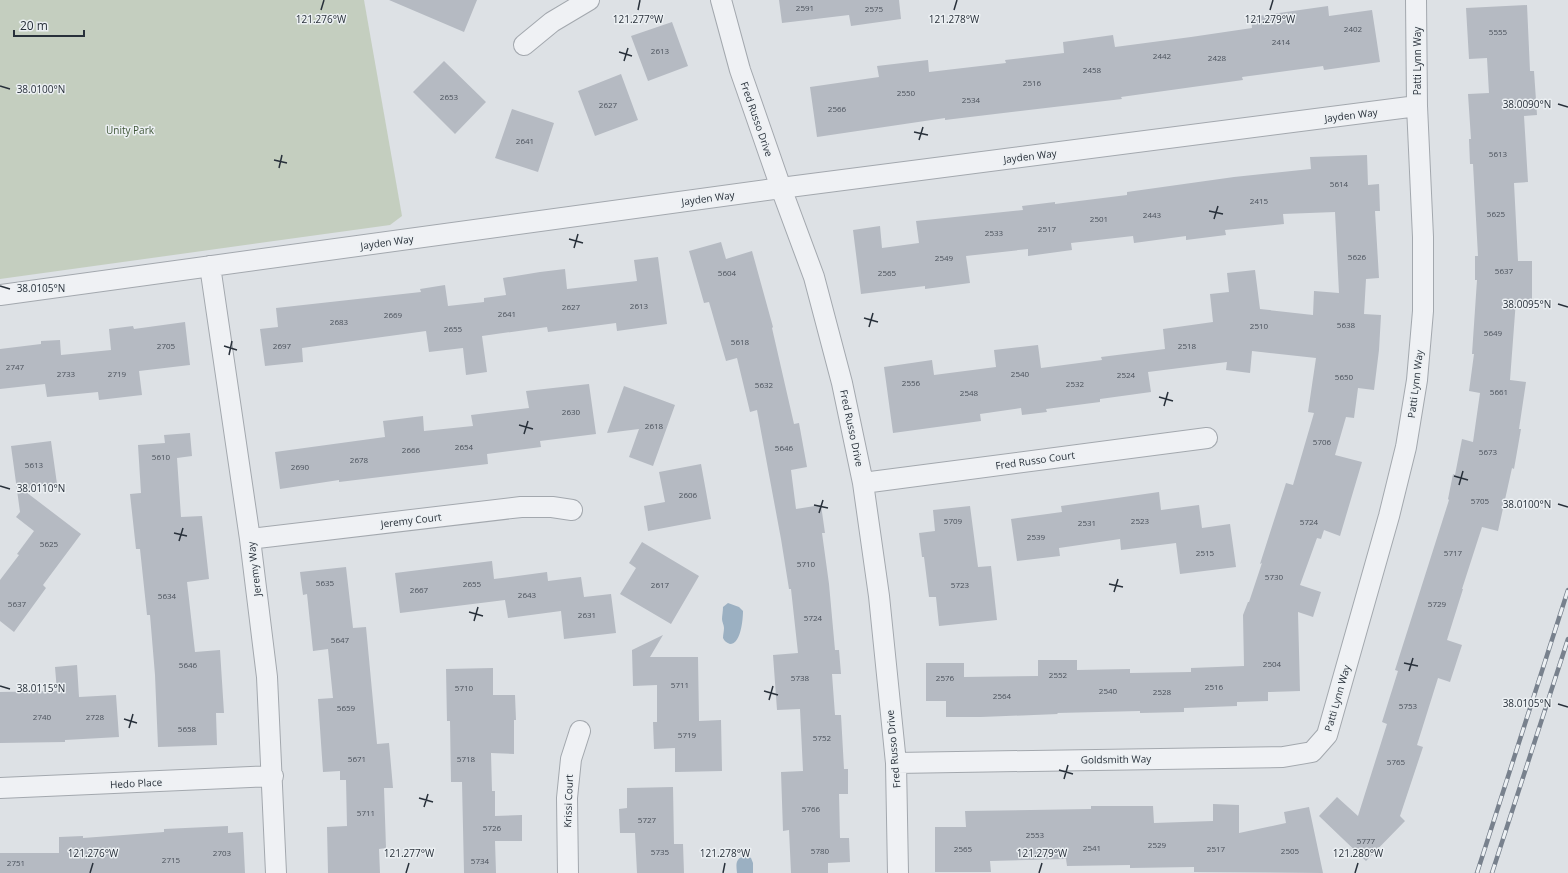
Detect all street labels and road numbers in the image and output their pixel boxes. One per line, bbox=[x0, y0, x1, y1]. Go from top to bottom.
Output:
street label: Patti Lynn Way bbox=[1410, 26, 1424, 95]
street label: Fred Russo Drive bbox=[738, 80, 777, 159]
street label: Jayden Way bbox=[1323, 105, 1379, 125]
street label: Jayden Way bbox=[1002, 146, 1058, 166]
street label: Jayden Way bbox=[680, 187, 736, 209]
street label: Jayden Way bbox=[359, 231, 415, 253]
street label: Patti Lynn Way bbox=[1404, 348, 1426, 419]
street label: Fred Russo Drive bbox=[837, 388, 867, 468]
street label: Fred Russo Court bbox=[994, 447, 1076, 473]
street label: Jeremy Court bbox=[379, 509, 443, 531]
street label: Jeremy Way bbox=[244, 540, 264, 598]
street label: Patti Lynn Way bbox=[1321, 662, 1353, 733]
street label: Fred Russo Drive bbox=[883, 709, 903, 789]
street label: Goldsmith Way bbox=[1081, 751, 1152, 767]
street label: Krissi Court bbox=[560, 774, 576, 828]
street label: Hedo Place bbox=[110, 775, 163, 791]

